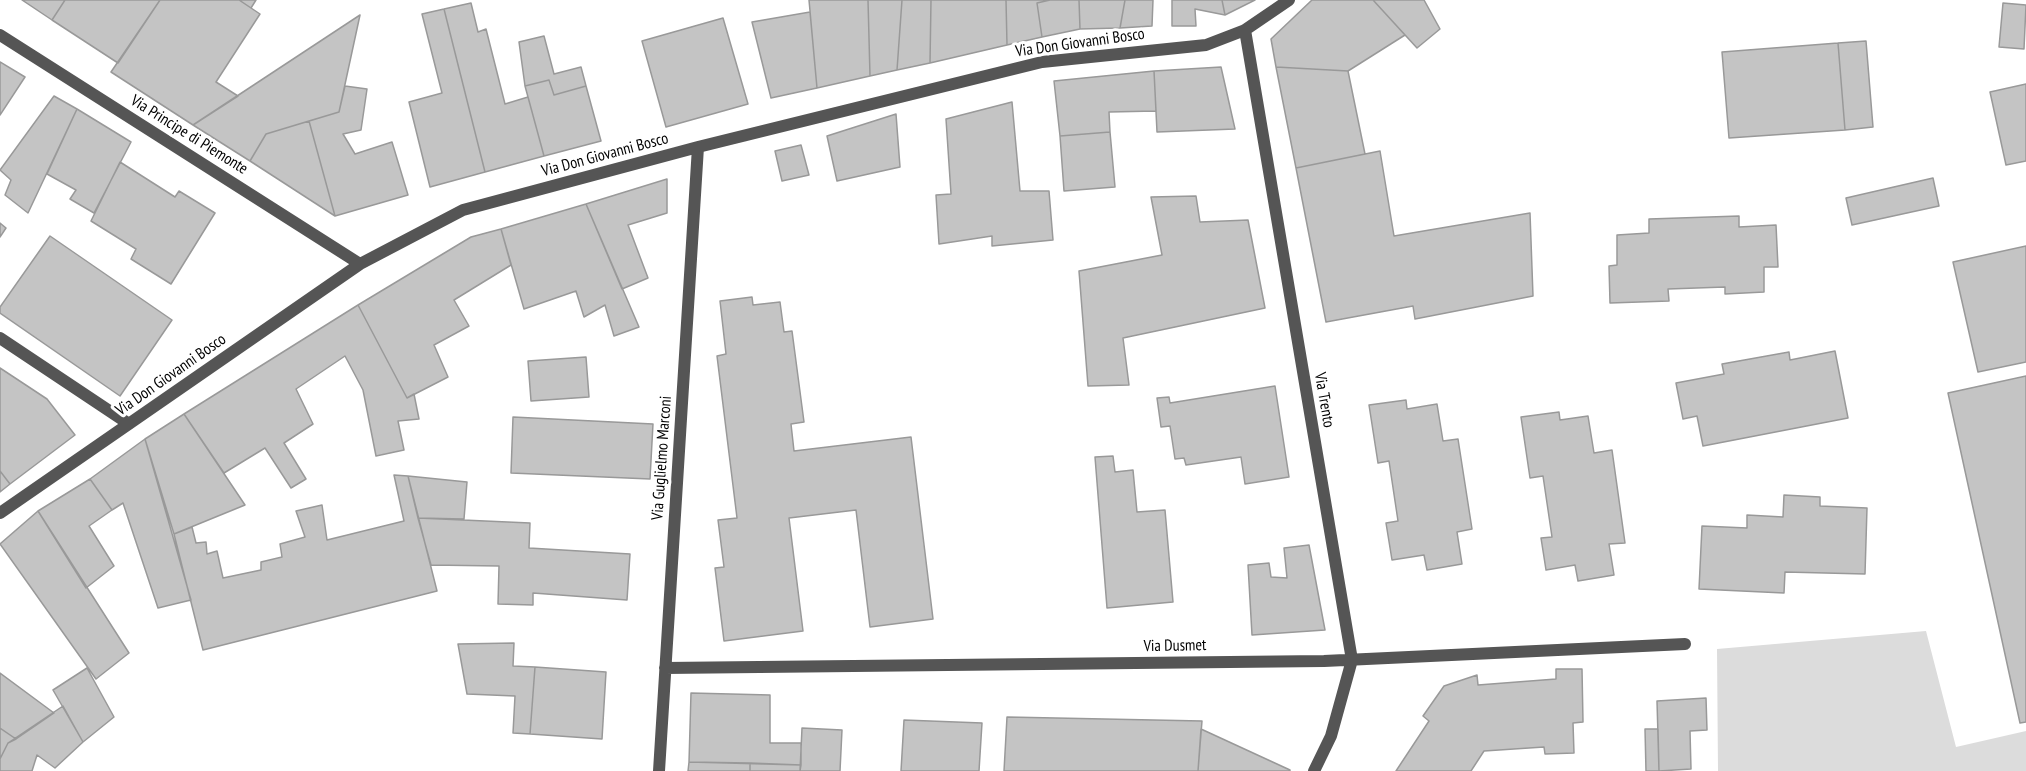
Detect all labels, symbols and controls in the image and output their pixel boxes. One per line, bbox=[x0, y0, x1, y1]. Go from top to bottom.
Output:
street label: Via Don Giovanni Bosco bbox=[1014, 24, 1146, 62]
street label: Via Principe di Piemonte bbox=[127, 91, 251, 179]
street label: Via Don Giovanni Bosco bbox=[540, 129, 670, 181]
street label: Via Don Giovanni Bosco bbox=[112, 330, 230, 420]
street label: Via Trento bbox=[1310, 371, 1338, 429]
street label: Via Guglielmo Marconi bbox=[648, 395, 676, 521]
street label: Via Dusmet bbox=[1143, 636, 1207, 656]

